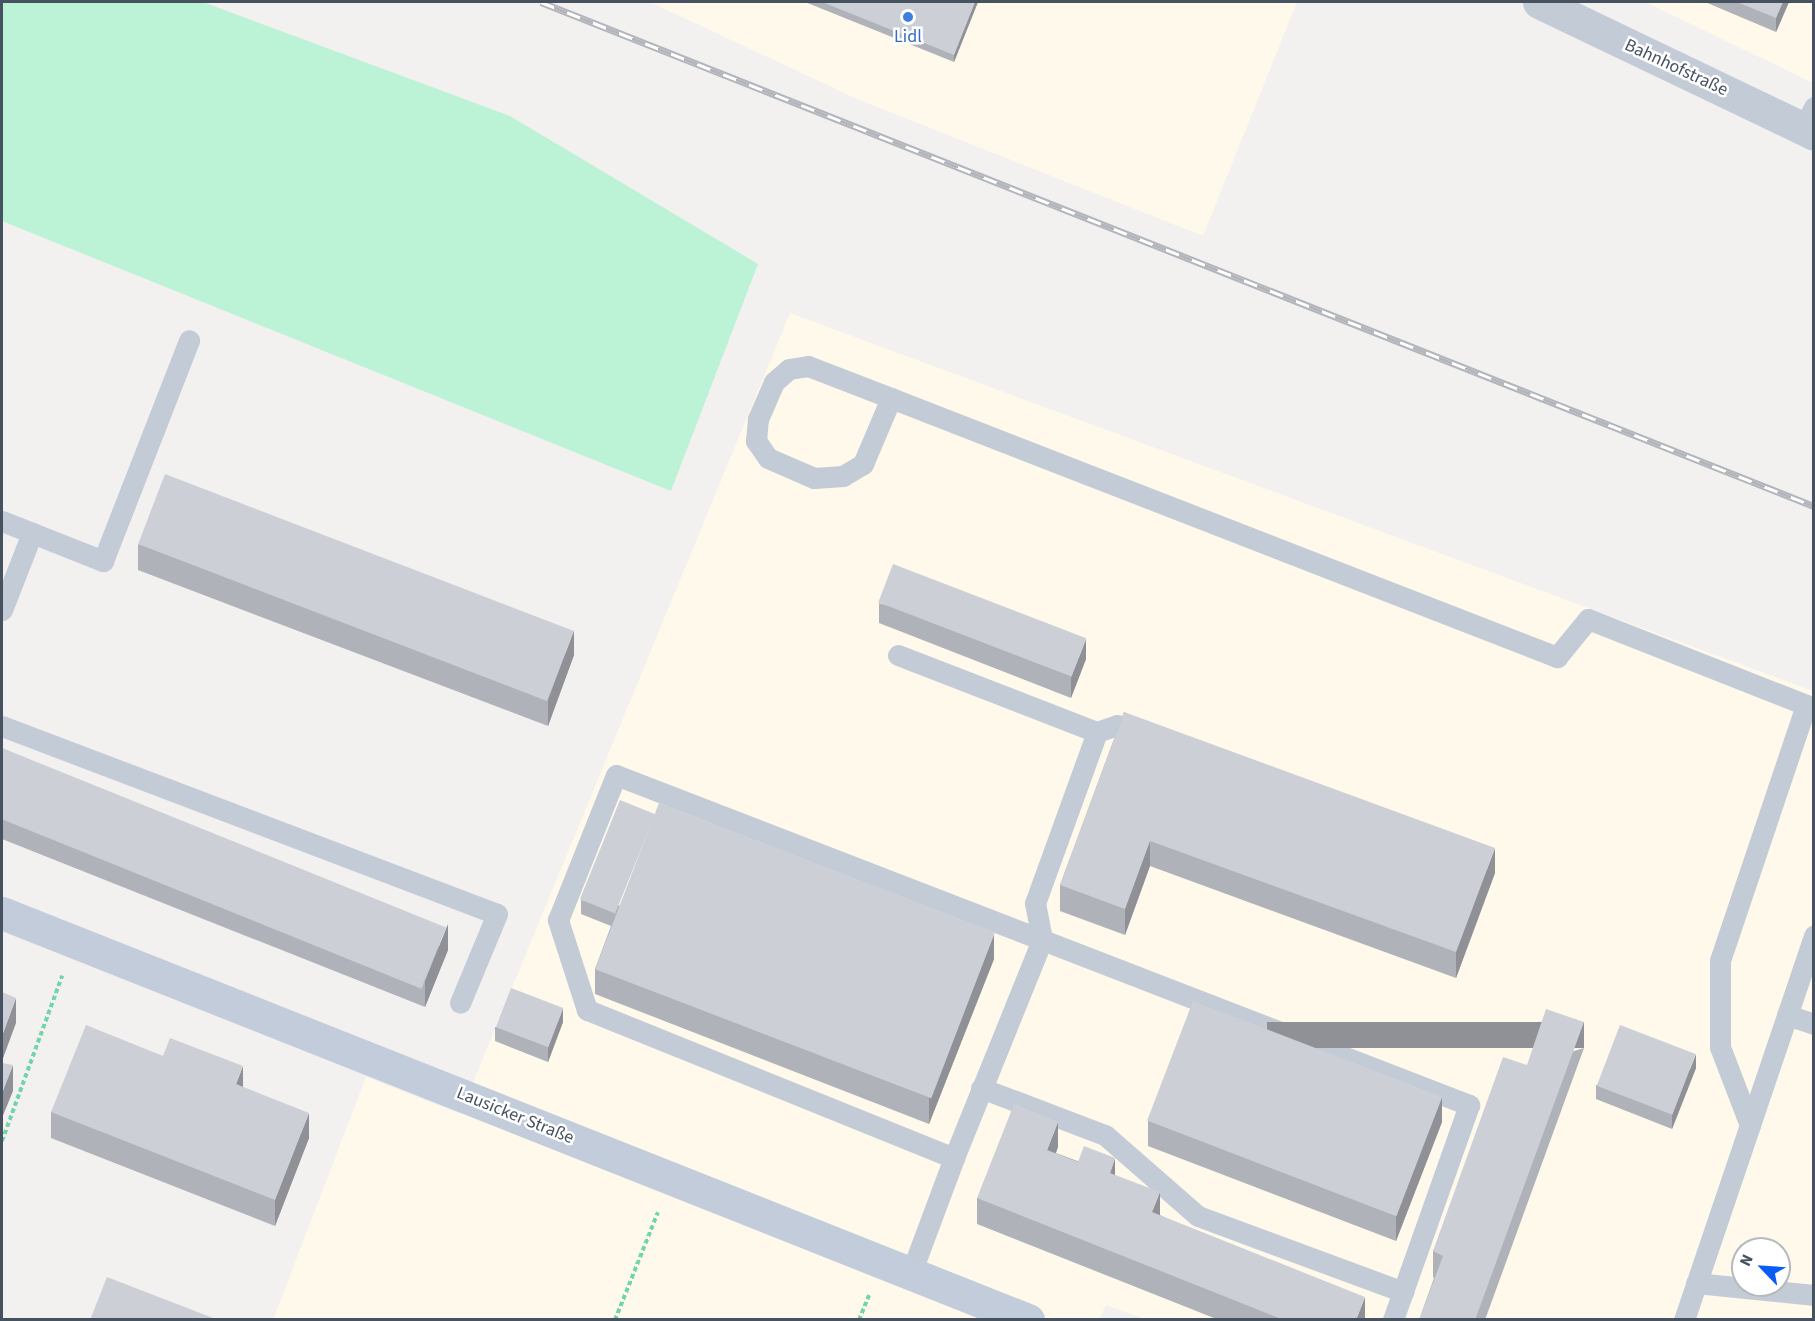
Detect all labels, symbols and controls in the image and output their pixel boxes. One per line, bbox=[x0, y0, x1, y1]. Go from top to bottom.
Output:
marker: Lidl bbox=[901, 10, 915, 24]
place label: Lidl bbox=[894, 26, 922, 48]
street label: Bahnhofstraße bbox=[1621, 35, 1731, 101]
street label: Lausicker Straße bbox=[453, 1083, 577, 1149]
north arrow bbox=[1731, 1237, 1791, 1297]
text: N bbox=[1734, 1251, 1759, 1270]

